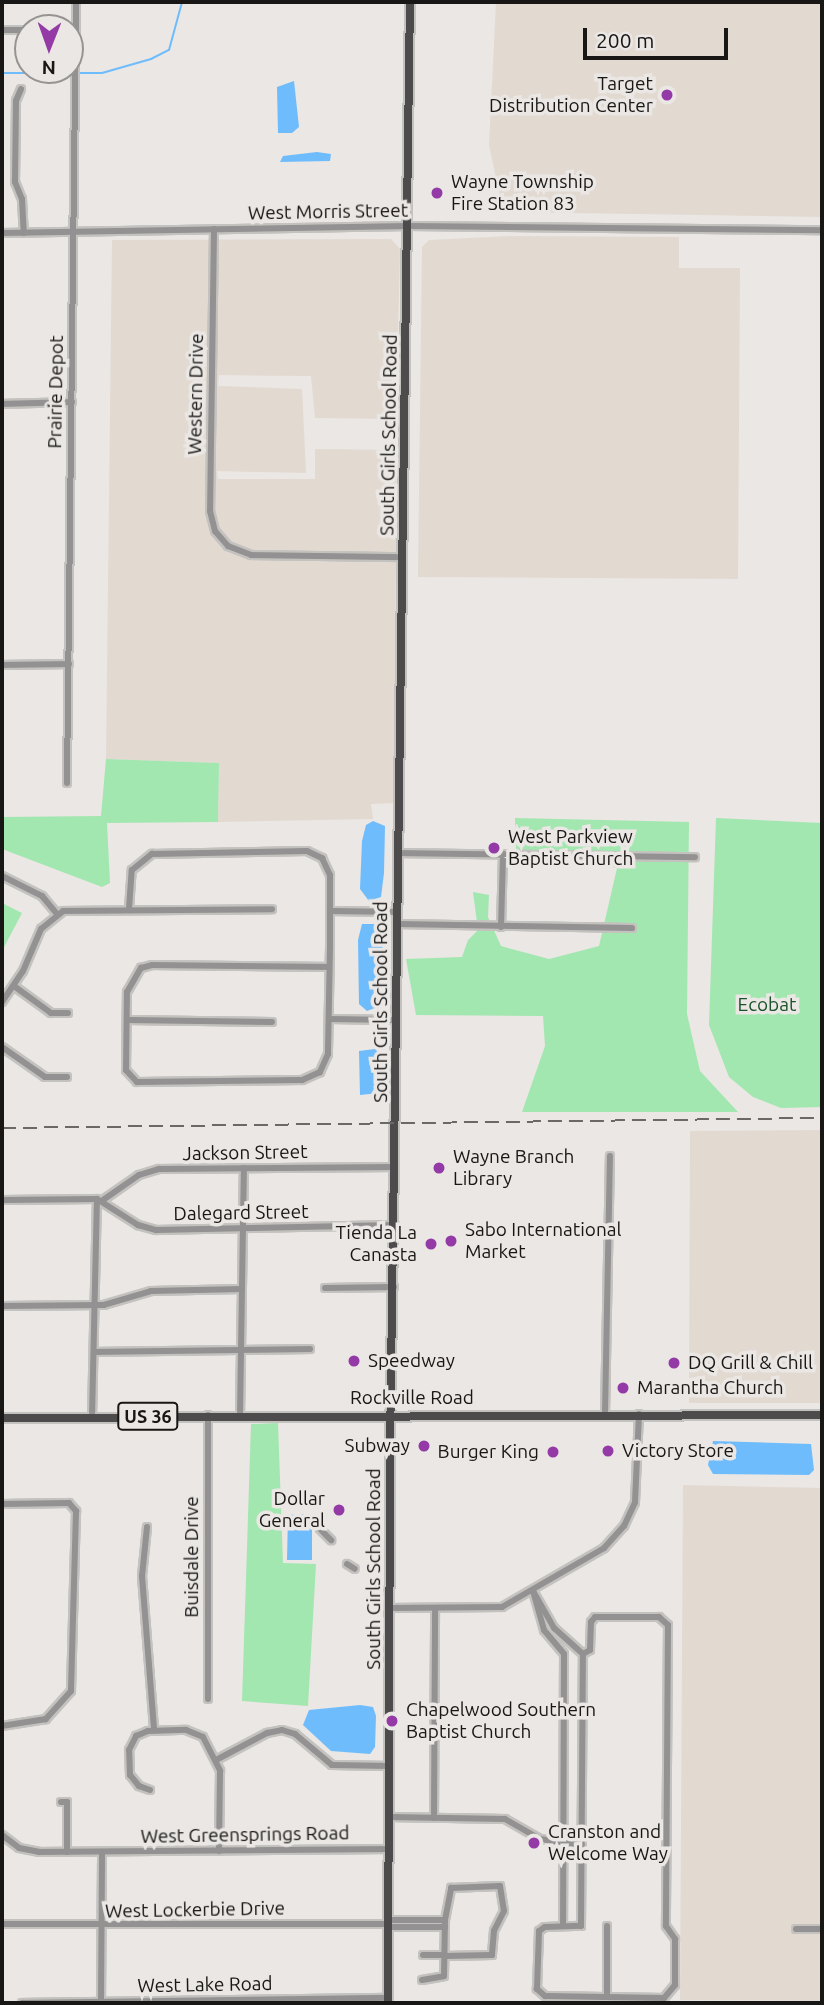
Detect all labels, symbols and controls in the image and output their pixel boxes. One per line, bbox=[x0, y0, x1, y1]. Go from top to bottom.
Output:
north arrow bbox=[14, 14, 84, 84]
scale bar bbox=[586, 14, 731, 58]
text: 200 m bbox=[596, 28, 654, 52]
text: N bbox=[41, 57, 56, 79]
place label: Target Distribution Center bbox=[489, 73, 653, 117]
marker: Target Distribution Center bbox=[659, 87, 675, 103]
place label: Wayne Township Fire Station 83 bbox=[451, 171, 594, 215]
marker: Wayne Township Fire Station 83 bbox=[429, 185, 445, 201]
street label: West Morris Street bbox=[248, 199, 408, 225]
street label: Western Drive bbox=[184, 333, 208, 455]
street label: South Girls School Road bbox=[376, 334, 402, 536]
street label: Prairie Depot bbox=[44, 335, 68, 449]
place label: West Parkview Baptist Church bbox=[508, 826, 633, 870]
marker: West Parkview Baptist Church bbox=[486, 840, 502, 856]
street label: South Girls School Road bbox=[370, 901, 392, 1103]
park label: Ecobat bbox=[738, 994, 796, 1016]
street label: Jackson Street bbox=[182, 1141, 308, 1165]
place label: Wayne Branch Library bbox=[453, 1146, 574, 1190]
marker: Wayne Branch Library bbox=[431, 1160, 447, 1176]
street label: Dalegard Street bbox=[173, 1200, 309, 1226]
place label: Sabo International Market bbox=[465, 1219, 622, 1263]
place label: Tienda La Canasta bbox=[335, 1222, 417, 1266]
marker: Sabo International Market bbox=[443, 1233, 459, 1249]
marker: Tienda La Canasta bbox=[423, 1236, 439, 1252]
place label: Speedway bbox=[368, 1350, 455, 1372]
place label: DQ Grill & Chill bbox=[688, 1352, 813, 1374]
marker: Speedway bbox=[346, 1353, 362, 1369]
marker: DQ Grill & Chill bbox=[666, 1355, 682, 1371]
place label: Marantha Church bbox=[637, 1377, 784, 1399]
marker: Marantha Church bbox=[615, 1380, 631, 1396]
street label: Rockville Road bbox=[350, 1387, 474, 1409]
road number: US 36 bbox=[116, 1401, 180, 1430]
place label: Subway bbox=[344, 1435, 410, 1457]
marker: Subway bbox=[416, 1438, 432, 1454]
place label: Victory Store bbox=[622, 1440, 734, 1462]
place label: Burger King bbox=[438, 1441, 539, 1463]
marker: Victory Store bbox=[600, 1443, 616, 1459]
marker: Burger King bbox=[545, 1444, 561, 1460]
street label: South Girls School Road bbox=[363, 1468, 385, 1670]
place label: Dollar General bbox=[259, 1488, 325, 1532]
street label: Buisdale Drive bbox=[181, 1496, 203, 1618]
marker: Dollar General bbox=[331, 1502, 347, 1518]
place label: Chapelwood Southern Baptist Church bbox=[406, 1699, 596, 1743]
marker: Chapelwood Southern Baptist Church bbox=[384, 1713, 400, 1729]
place label: Cranston and Welcome Way bbox=[548, 1821, 668, 1865]
street label: West Greensprings Road bbox=[140, 1822, 350, 1848]
marker: Cranston and Welcome Way bbox=[526, 1835, 542, 1851]
street label: West Lockerbie Drive bbox=[105, 1897, 285, 1923]
street label: West Lake Road bbox=[137, 1972, 273, 1998]

